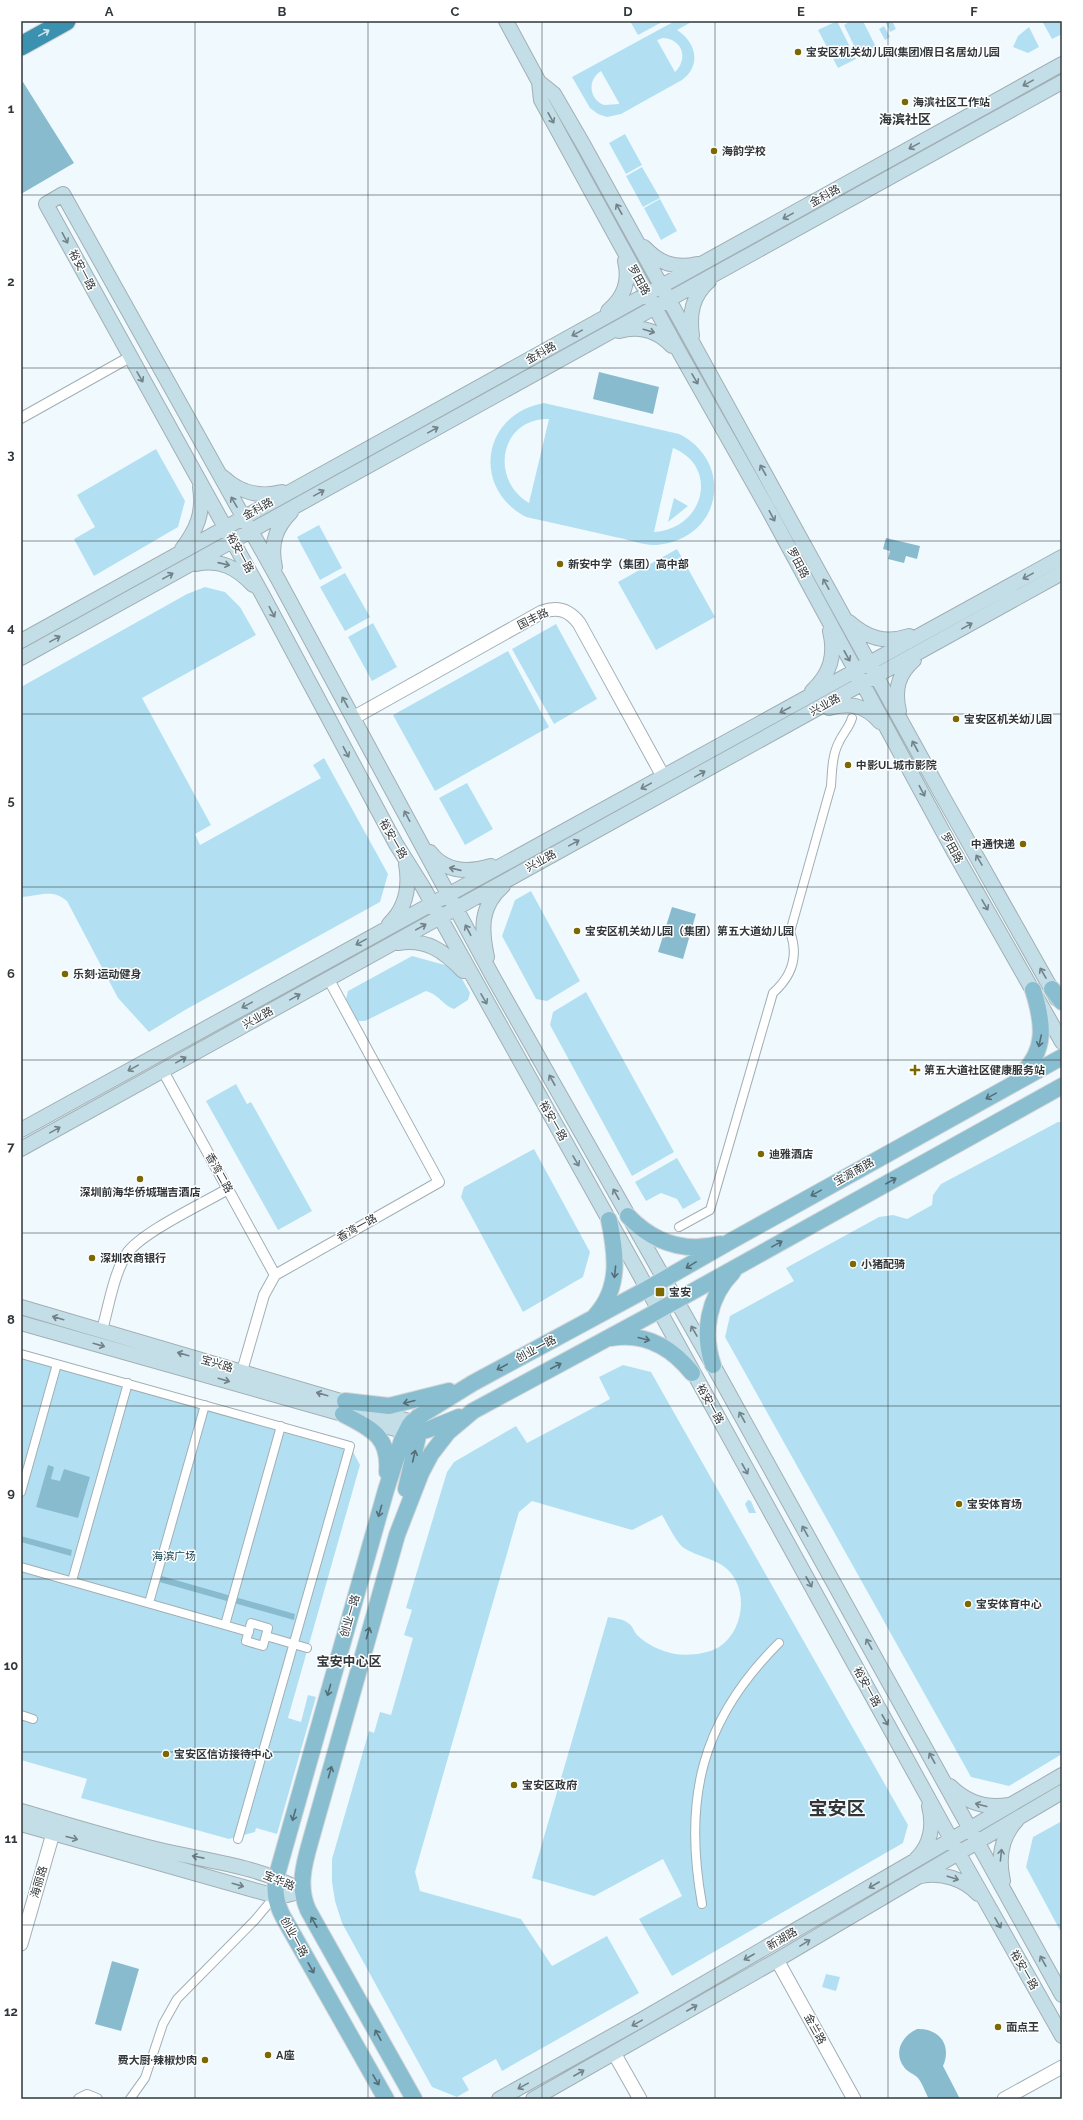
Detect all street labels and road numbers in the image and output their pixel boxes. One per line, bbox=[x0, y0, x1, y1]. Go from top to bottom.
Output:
street label: 金科路 bbox=[807, 182, 843, 210]
street label: 裕安一路 bbox=[66, 248, 98, 292]
street label: 罗田路 bbox=[625, 262, 653, 298]
street label: 金科路 bbox=[523, 339, 559, 367]
street label: 金科路 bbox=[240, 495, 276, 523]
street label: 裕安一路 bbox=[224, 531, 256, 575]
street label: 罗田路 bbox=[785, 545, 811, 581]
street label: 国丰路 bbox=[515, 606, 551, 632]
street label: 兴业路 bbox=[807, 691, 843, 719]
street label: 裕安一路 bbox=[376, 817, 410, 861]
street label: 罗田路 bbox=[938, 830, 966, 866]
street label: 兴业路 bbox=[523, 847, 559, 875]
street label: 兴业路 bbox=[240, 1004, 276, 1032]
street label: 裕安一路 bbox=[536, 1099, 570, 1143]
street label: 香湾二路 bbox=[203, 1151, 235, 1195]
street label: 宝源南路 bbox=[832, 1156, 876, 1188]
street label: 香湾一路 bbox=[335, 1212, 379, 1244]
street label: 创业一路 bbox=[514, 1333, 558, 1365]
street label: 宝兴路 bbox=[199, 1353, 235, 1375]
street label: 裕安一路 bbox=[694, 1382, 726, 1426]
street label: 创业一路 bbox=[338, 1593, 362, 1639]
street label: 裕安一路 bbox=[851, 1665, 883, 1709]
street label: 海丽路 bbox=[28, 1864, 50, 1900]
street label: 宝华路 bbox=[261, 1869, 297, 1893]
street label: 创业一路 bbox=[278, 1915, 310, 1959]
street label: 新湖路 bbox=[764, 1925, 800, 1953]
street label: 裕安一路 bbox=[1007, 1948, 1041, 1992]
street label: 金兰路 bbox=[801, 2011, 829, 2047]

